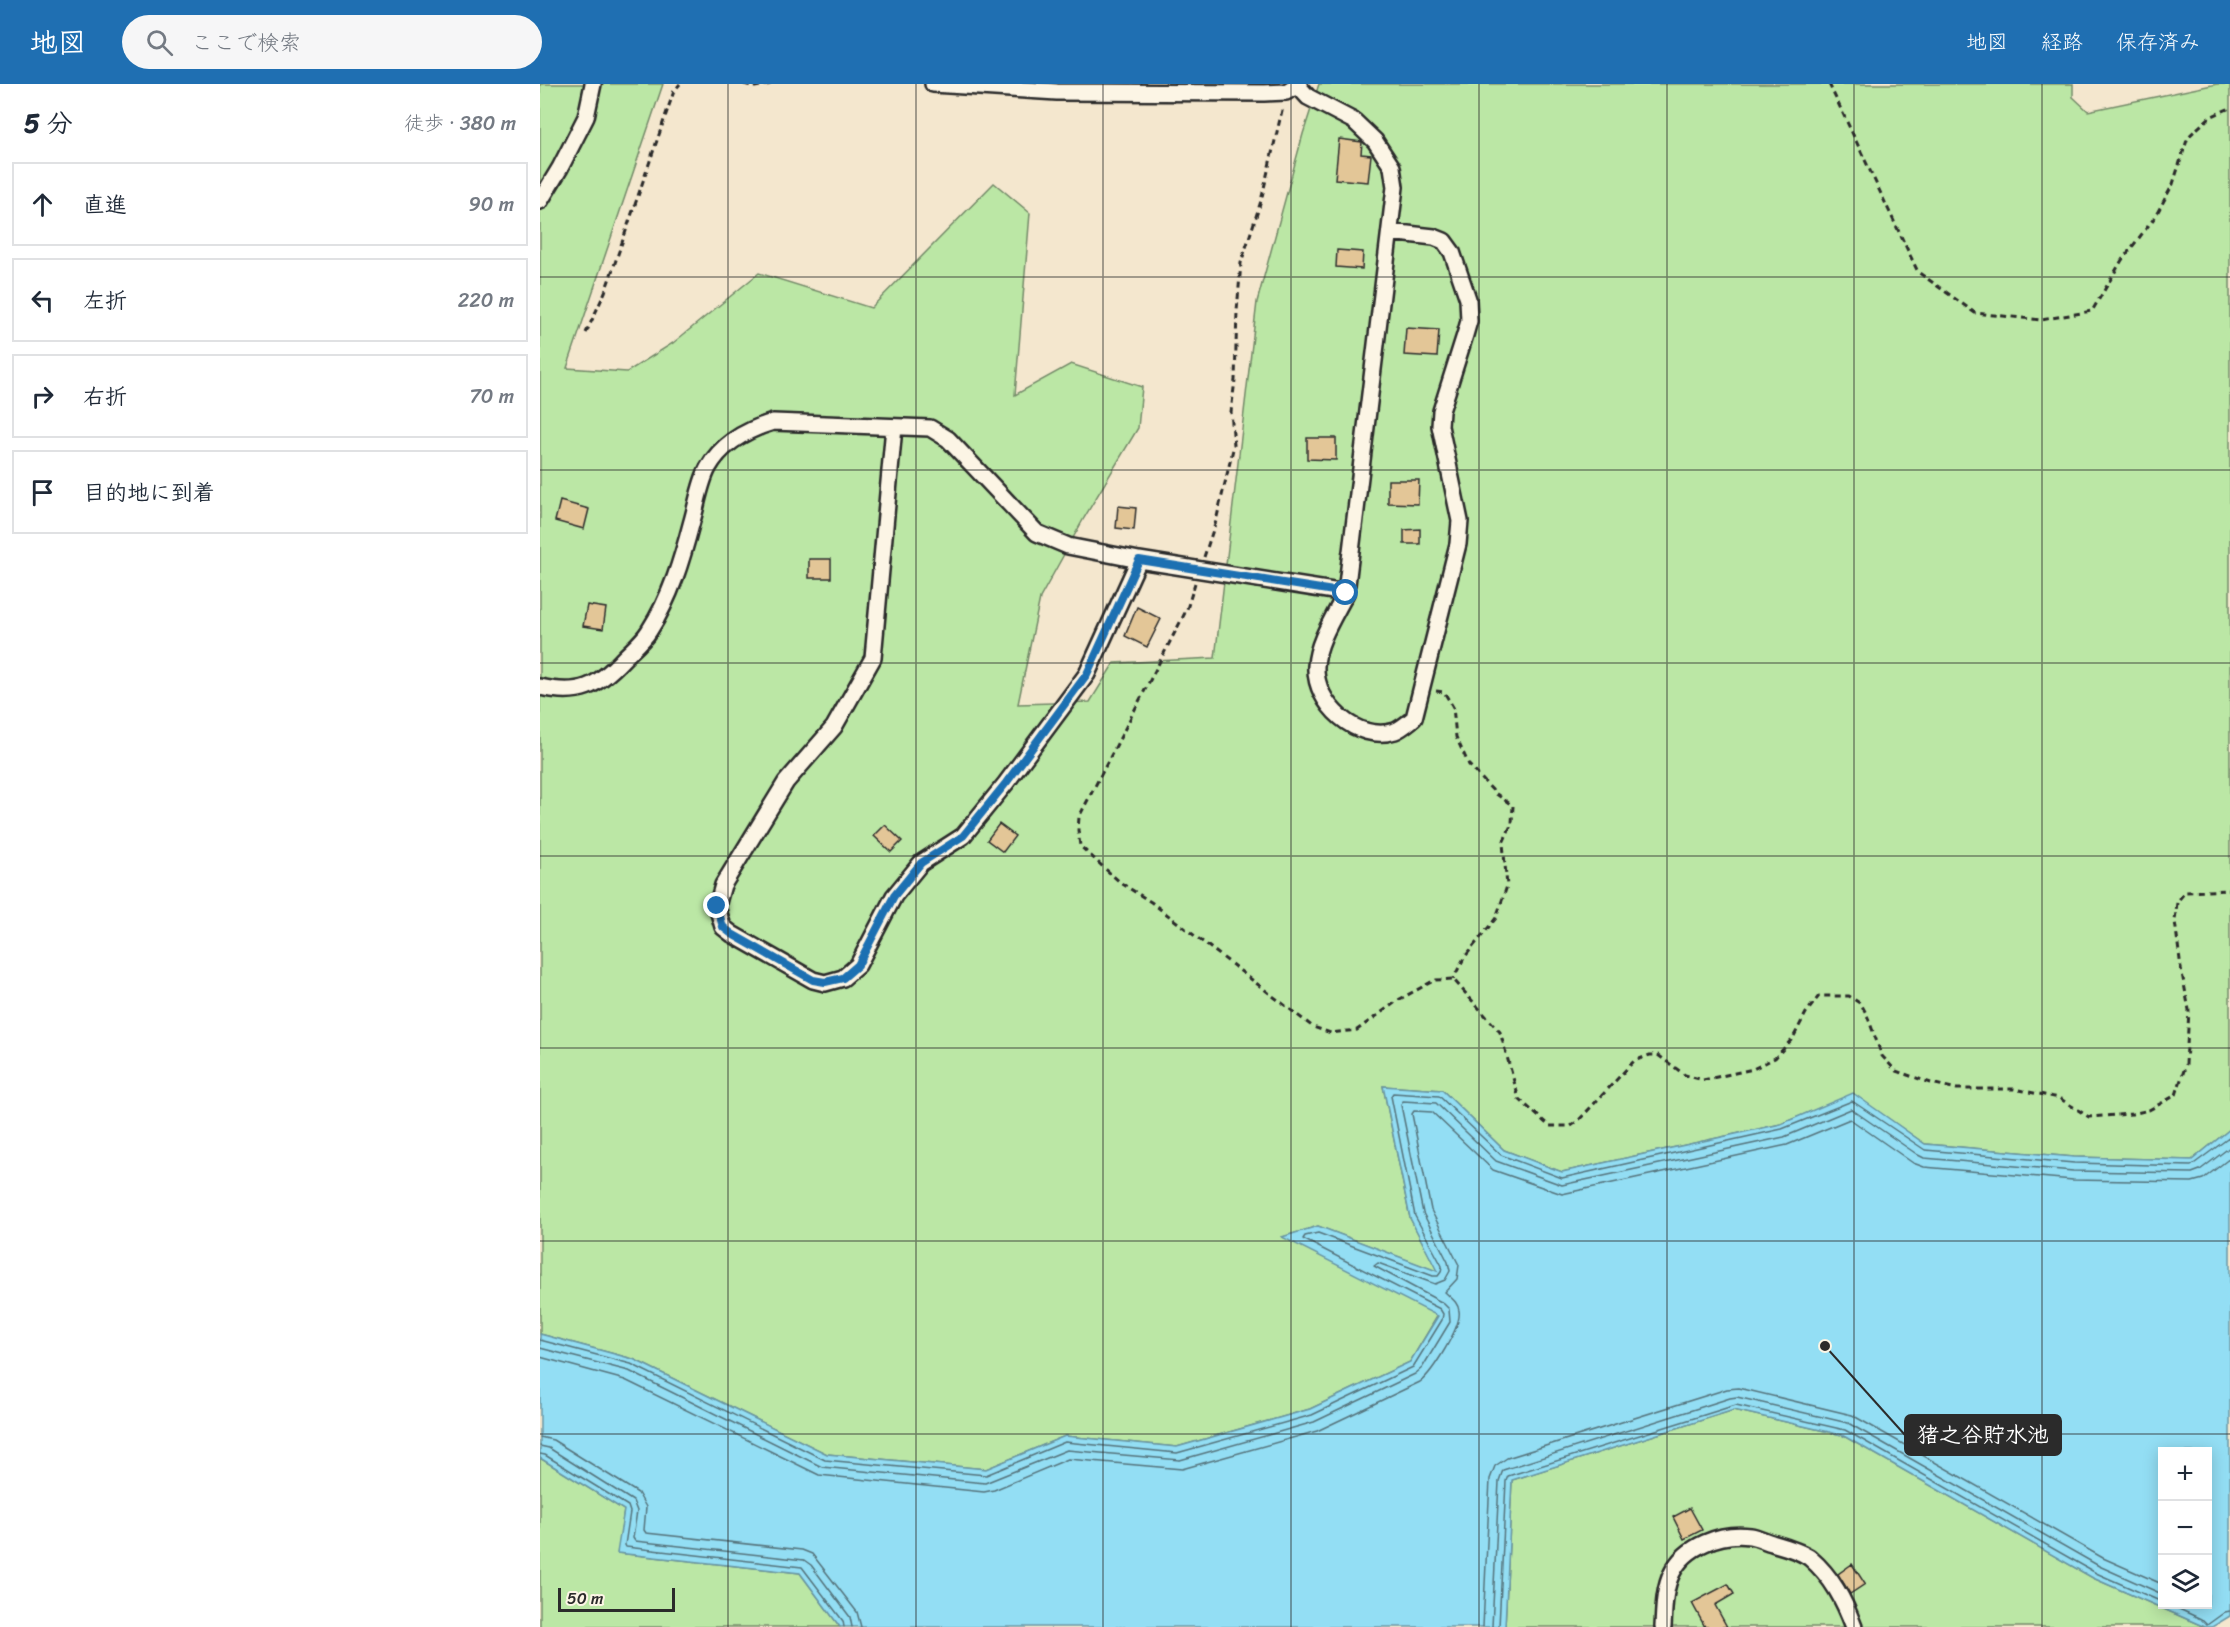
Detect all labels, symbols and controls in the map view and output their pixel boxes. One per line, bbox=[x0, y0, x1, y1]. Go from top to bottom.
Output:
search box bbox=[122, 15, 542, 69]
text: 地図 bbox=[30, 18, 86, 67]
text: ここで検索 bbox=[191, 23, 301, 62]
text: 地図 bbox=[1966, 23, 2008, 61]
text: 経路 bbox=[2041, 23, 2083, 61]
text: 保存済み bbox=[2116, 23, 2200, 61]
icon: search bbox=[143, 26, 176, 59]
text: 5 分 bbox=[24, 100, 73, 146]
text: 徒歩 · 380 m bbox=[404, 106, 516, 141]
text: 直進 bbox=[83, 185, 127, 224]
text: 90 m bbox=[469, 187, 514, 222]
icon: ahead bbox=[26, 188, 59, 221]
text: 左折 bbox=[83, 281, 127, 320]
text: 220 m bbox=[458, 283, 514, 318]
icon: left bbox=[26, 284, 59, 317]
text: 右折 bbox=[83, 377, 127, 416]
text: 70 m bbox=[469, 379, 514, 414]
icon: right bbox=[26, 380, 59, 413]
text: 目的地に到着 bbox=[83, 473, 215, 512]
icon: arrive bbox=[26, 476, 59, 509]
route start bbox=[1332, 579, 1358, 605]
route end bbox=[703, 892, 729, 918]
callout: 猪之谷貯水池 bbox=[1905, 1415, 2061, 1455]
text: 猪之谷貯水池 bbox=[1917, 1415, 2049, 1454]
map controls bbox=[2158, 1447, 2212, 1609]
button: + bbox=[2158, 1447, 2212, 1501]
button: − bbox=[2158, 1501, 2212, 1555]
button: layers bbox=[2158, 1555, 2212, 1609]
text: 50 m bbox=[567, 1584, 603, 1613]
scale bar bbox=[558, 1585, 675, 1612]

